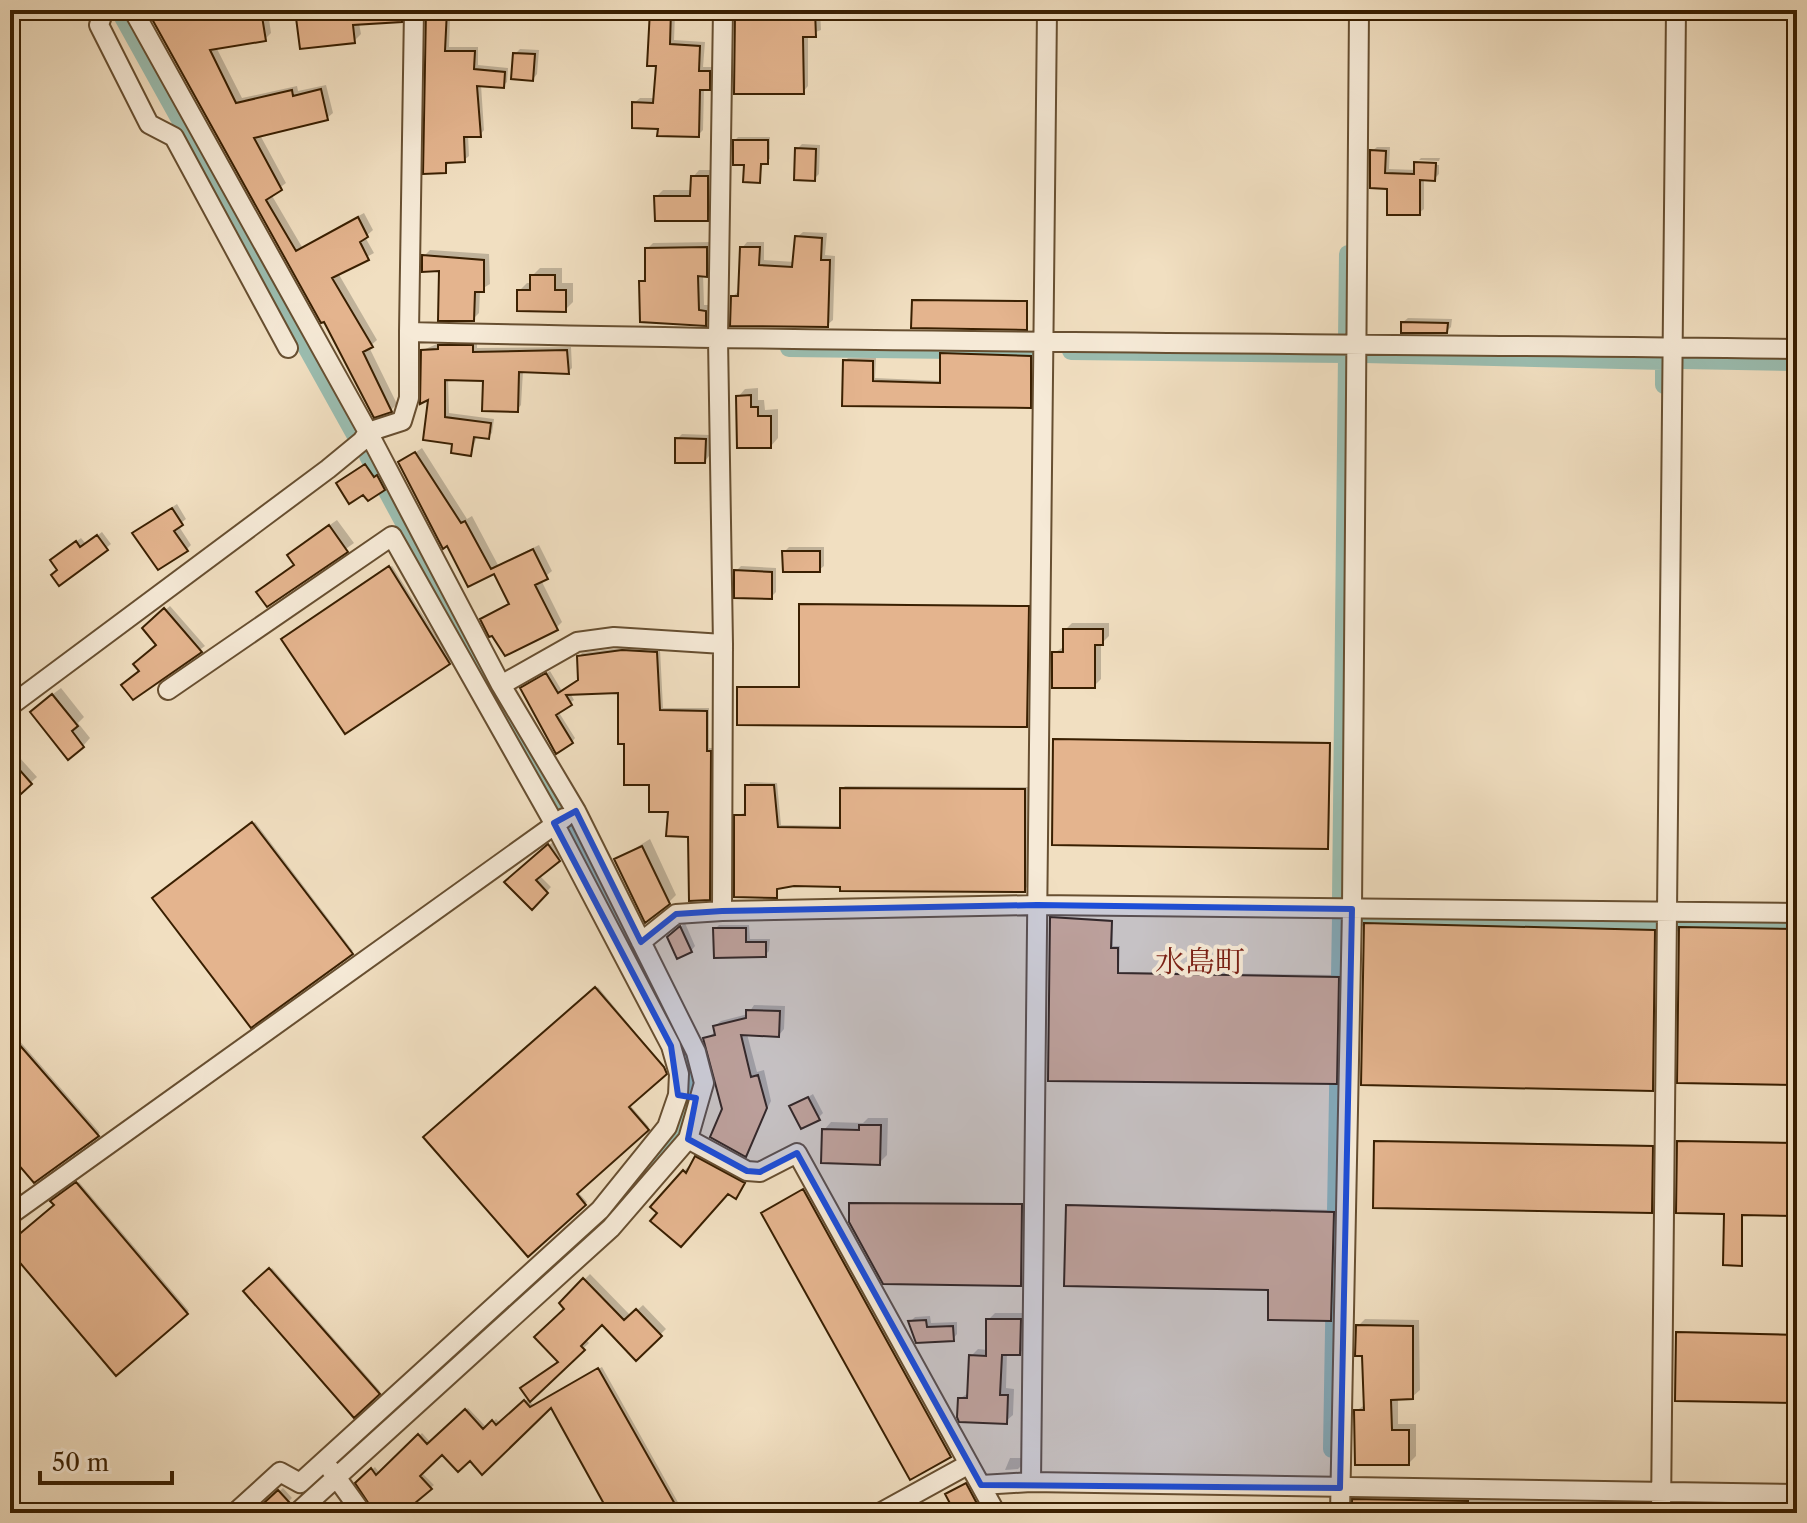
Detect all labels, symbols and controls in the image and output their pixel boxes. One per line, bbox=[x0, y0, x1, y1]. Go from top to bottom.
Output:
district label: 水島町 bbox=[1155, 943, 1245, 980]
scale bar bbox=[40, 1435, 172, 1485]
text: 50 m bbox=[52, 1448, 109, 1477]

